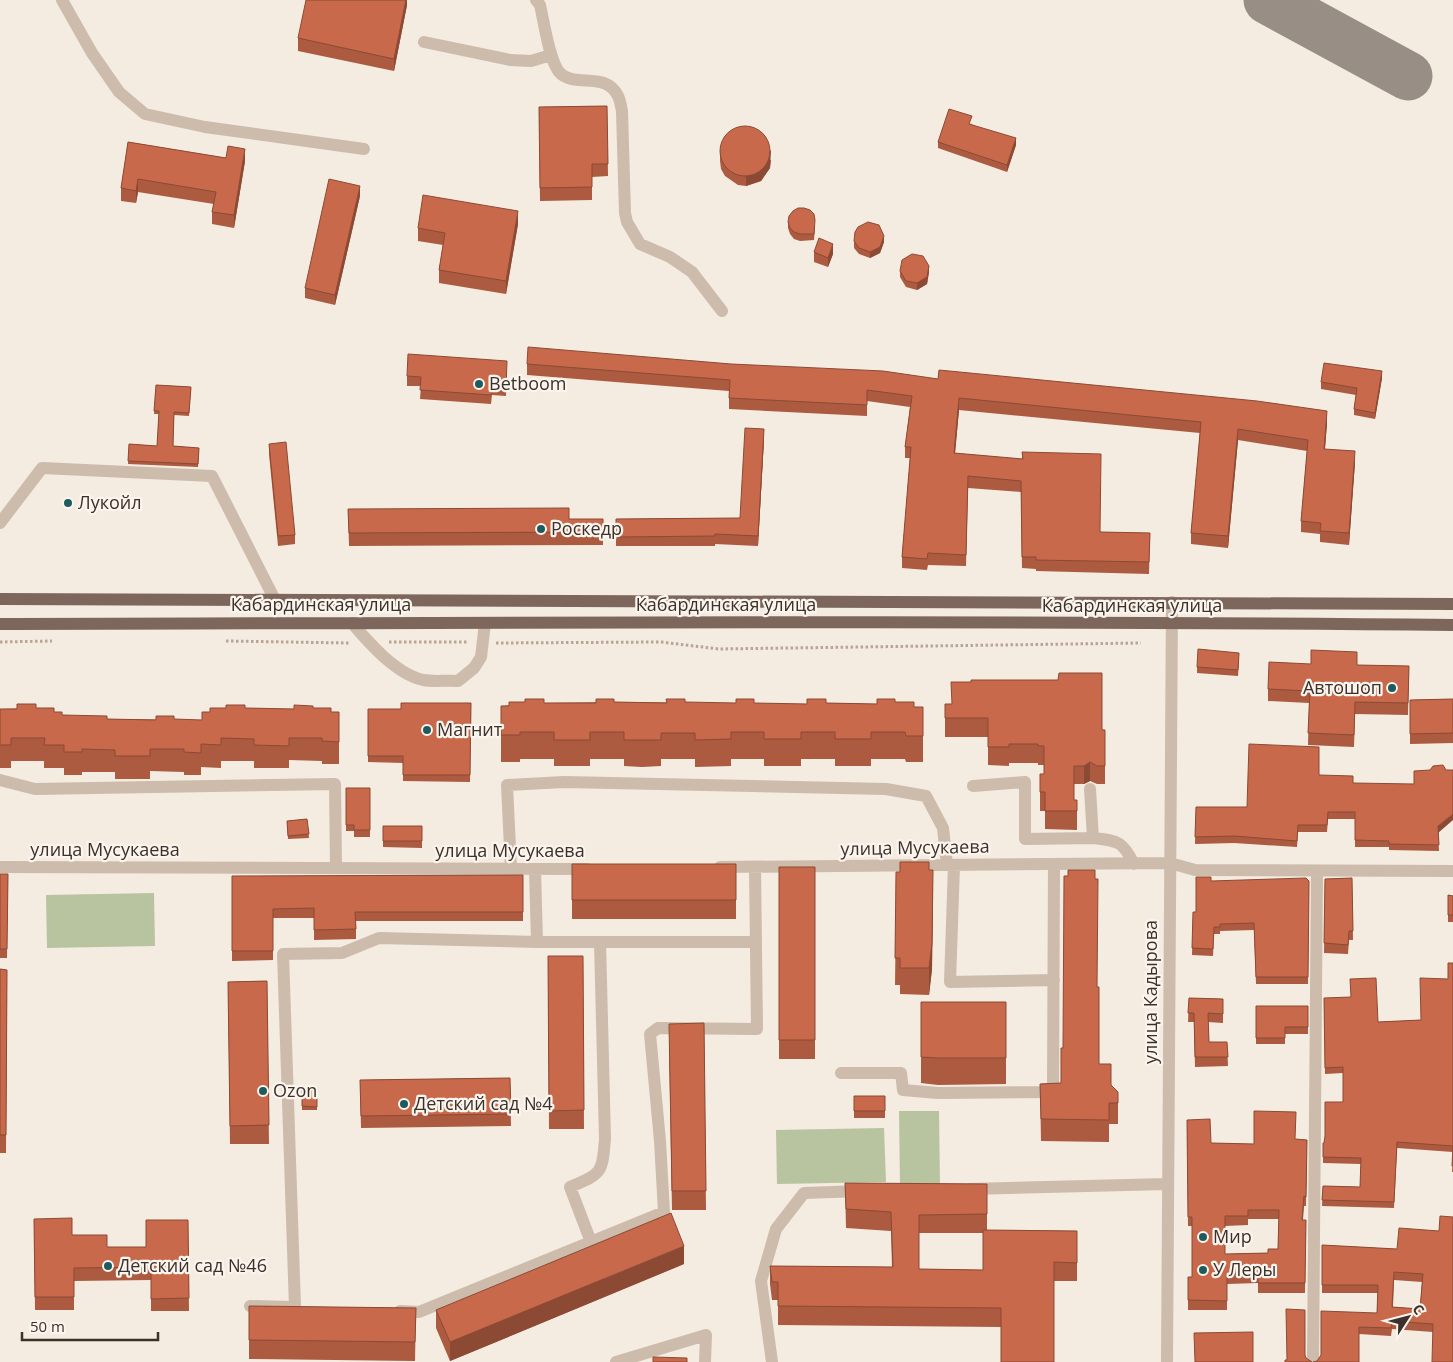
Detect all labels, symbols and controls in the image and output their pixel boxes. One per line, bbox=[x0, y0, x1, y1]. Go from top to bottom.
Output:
place label: Betboom bbox=[489, 371, 566, 395]
marker: Betboom bbox=[473, 378, 485, 390]
place label: Лукойл bbox=[78, 490, 142, 514]
marker: Лукойл bbox=[62, 497, 74, 509]
place label: Роскедр bbox=[551, 516, 622, 540]
marker: Роскедр bbox=[535, 523, 547, 535]
street label: Кабардинская улица bbox=[231, 592, 411, 616]
street label: Кабардинская улица bbox=[636, 592, 816, 616]
street label: Кабардинская улица bbox=[1042, 593, 1222, 617]
place label: Автошоп bbox=[1303, 675, 1382, 699]
marker: Автошоп bbox=[1386, 682, 1398, 694]
place label: Магнит bbox=[437, 717, 503, 741]
marker: Магнит bbox=[421, 724, 433, 736]
street label: улица Мусукаева bbox=[840, 834, 990, 860]
street label: улица Мусукаева bbox=[30, 837, 180, 861]
street label: улица Мусукаева bbox=[435, 838, 585, 862]
street label: улица Кадырова bbox=[1138, 920, 1162, 1064]
place label: Ozon bbox=[273, 1078, 317, 1102]
marker: Ozon bbox=[257, 1085, 269, 1097]
place label: Детский сад №4 bbox=[414, 1091, 553, 1115]
marker: Детский сад №4 bbox=[398, 1098, 410, 1110]
place label: Мир bbox=[1213, 1224, 1252, 1248]
marker: Мир bbox=[1197, 1231, 1209, 1243]
place label: Детский сад №46 bbox=[118, 1253, 267, 1277]
place label: У Леры bbox=[1213, 1257, 1276, 1281]
marker: Детский сад №46 bbox=[102, 1260, 114, 1272]
marker: У Леры bbox=[1197, 1264, 1209, 1276]
north arrow bbox=[1383, 1292, 1433, 1342]
text: С bbox=[1409, 1300, 1429, 1318]
scale bar bbox=[22, 1310, 159, 1342]
text: 50 m bbox=[30, 1316, 65, 1336]

